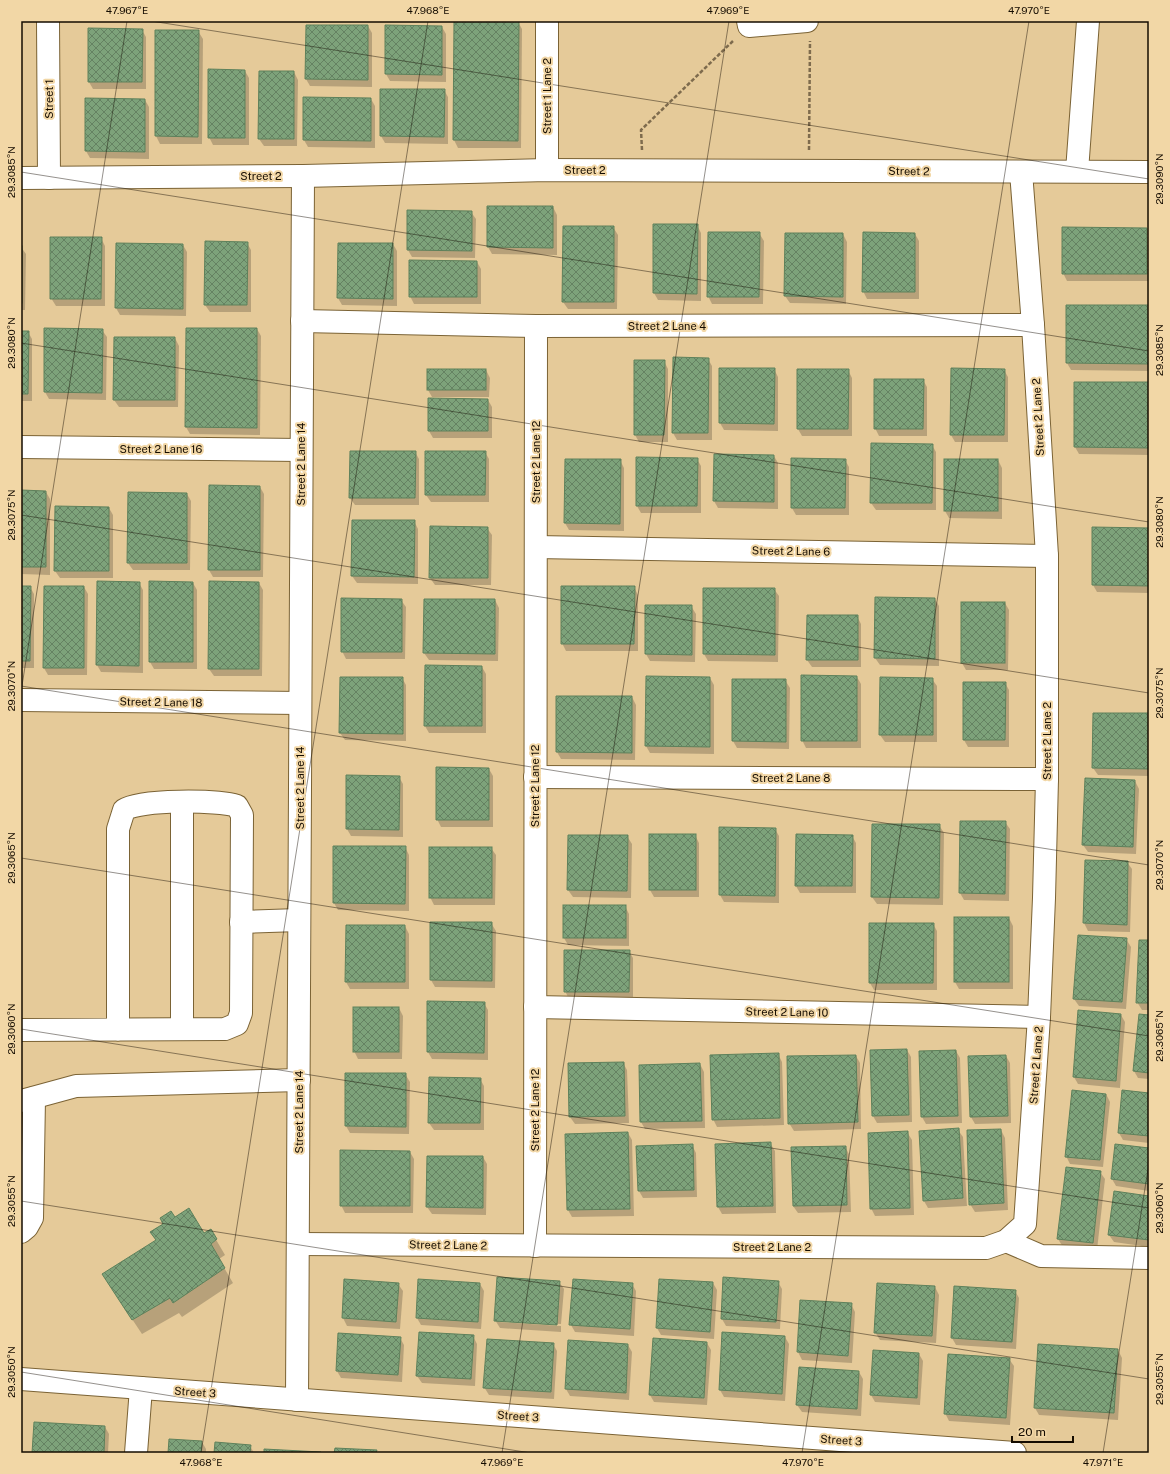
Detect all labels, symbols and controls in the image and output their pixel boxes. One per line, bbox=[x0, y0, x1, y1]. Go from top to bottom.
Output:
text: 47.967°E bbox=[106, 4, 148, 16]
text: 47.968°E bbox=[407, 4, 449, 16]
text: 47.969°E bbox=[707, 4, 749, 16]
text: 47.970°E bbox=[1008, 4, 1050, 16]
street label: Street 1 Lane 2 bbox=[541, 58, 553, 134]
street label: Street 1 bbox=[43, 79, 55, 119]
text: 29.3085°N bbox=[5, 146, 17, 198]
text: 29.3090°N bbox=[1153, 153, 1165, 205]
street label: Street 2 bbox=[564, 164, 606, 176]
street label: Street 2 bbox=[888, 165, 930, 177]
street label: Street 2 bbox=[240, 170, 282, 182]
text: 29.3080°N bbox=[5, 317, 17, 369]
street label: Street 2 Lane 4 bbox=[628, 320, 706, 332]
text: 29.3085°N bbox=[1153, 324, 1165, 376]
street label: Street 2 Lane 2 bbox=[1030, 377, 1046, 456]
street label: Street 2 Lane 12 bbox=[530, 420, 542, 503]
street label: Street 2 Lane 14 bbox=[295, 422, 307, 505]
street label: Street 2 Lane 16 bbox=[120, 443, 203, 455]
text: 29.3075°N bbox=[5, 489, 17, 541]
text: 29.3080°N bbox=[1153, 496, 1165, 548]
street label: Street 2 Lane 6 bbox=[752, 544, 830, 558]
text: 29.3070°N bbox=[5, 661, 17, 711]
text: 29.3075°N bbox=[1153, 667, 1165, 719]
street label: Street 2 Lane 18 bbox=[119, 695, 203, 709]
street label: Street 2 Lane 2 bbox=[1041, 702, 1053, 780]
street label: Street 2 Lane 12 bbox=[529, 744, 541, 827]
street label: Street 2 Lane 14 bbox=[294, 746, 306, 829]
street label: Street 2 Lane 8 bbox=[752, 772, 830, 784]
text: 29.3065°N bbox=[5, 832, 17, 884]
text: 29.3070°N bbox=[1153, 840, 1165, 890]
text: 29.3060°N bbox=[5, 1003, 17, 1055]
street label: Street 2 Lane 10 bbox=[746, 1005, 829, 1019]
text: 29.3065°N bbox=[1153, 1010, 1165, 1062]
street label: Street 2 Lane 2 bbox=[1027, 1025, 1045, 1104]
street label: Street 2 Lane 12 bbox=[529, 1068, 541, 1151]
street label: Street 2 Lane 14 bbox=[293, 1070, 305, 1153]
text: 29.3055°N bbox=[5, 1175, 17, 1227]
text: 29.3060°N bbox=[1153, 1182, 1165, 1234]
street label: Street 2 Lane 2 bbox=[409, 1238, 488, 1252]
street label: Street 2 Lane 2 bbox=[733, 1241, 811, 1253]
text: 29.3050°N bbox=[5, 1346, 17, 1398]
text: 29.3055°N bbox=[1153, 1353, 1165, 1405]
street label: Street 3 bbox=[174, 1385, 216, 1399]
street label: Street 3 bbox=[497, 1409, 539, 1423]
scale bar bbox=[1012, 1418, 1073, 1444]
text: 20 m bbox=[1018, 1425, 1046, 1439]
street label: Street 3 bbox=[820, 1433, 862, 1447]
text: 47.968°E bbox=[180, 1456, 222, 1468]
text: 47.969°E bbox=[481, 1456, 523, 1468]
text: 47.970°E bbox=[782, 1456, 824, 1468]
text: 47.971°E bbox=[1083, 1456, 1123, 1468]

